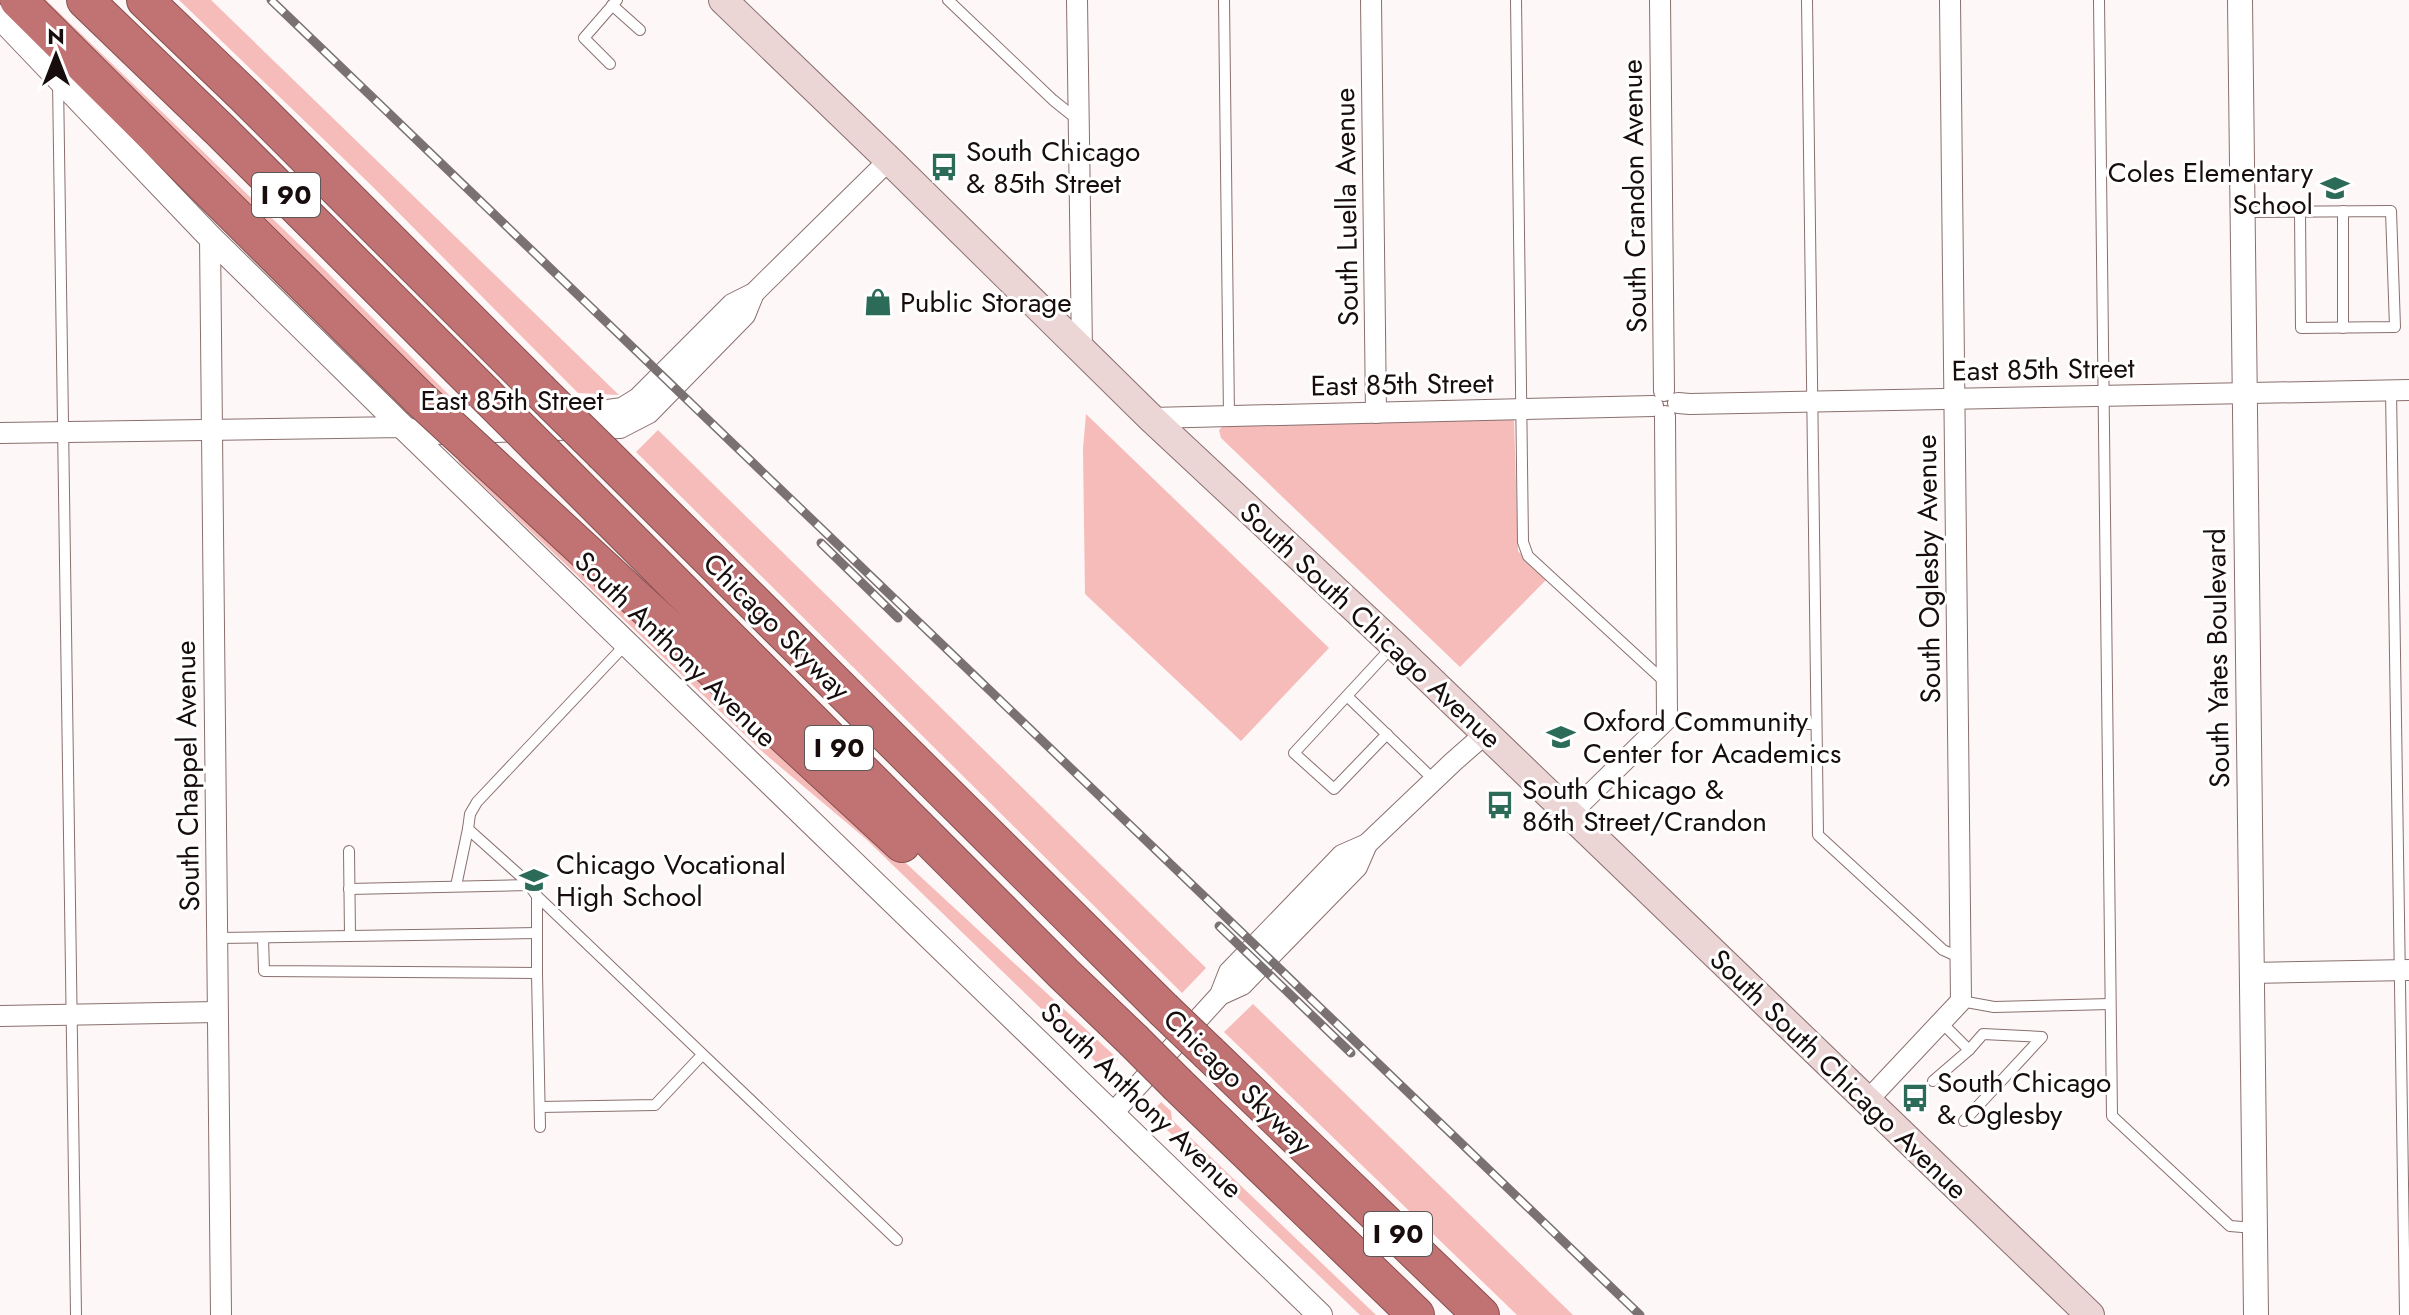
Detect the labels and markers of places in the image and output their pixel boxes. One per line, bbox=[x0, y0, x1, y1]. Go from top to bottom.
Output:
place label: South Chicago & 85th Street bbox=[966, 131, 1140, 204]
bus stop icon: South Chicago & 85th Street bbox=[929, 152, 959, 182]
place label: Coles Elementary School bbox=[2108, 152, 2314, 225]
school or university icon: Coles Elementary School bbox=[2320, 173, 2350, 203]
place label: Public Storage bbox=[900, 282, 1072, 323]
shop icon: Public Storage bbox=[863, 287, 893, 317]
place label: Oxford Community Center for Academics bbox=[1583, 701, 1841, 774]
school or university icon: Oxford Community Center for Academics bbox=[1546, 722, 1576, 752]
place label: South Chicago & 86th Street/Crandon bbox=[1522, 769, 1767, 842]
bus stop icon: South Chicago & 86th Street/Crandon bbox=[1485, 790, 1515, 820]
place label: Chicago Vocational High School bbox=[556, 844, 786, 917]
school or university icon: Chicago Vocational High School bbox=[519, 865, 549, 895]
place label: South Chicago & Oglesby bbox=[1937, 1062, 2111, 1135]
bus stop icon: South Chicago & Oglesby bbox=[1900, 1083, 1930, 1113]

